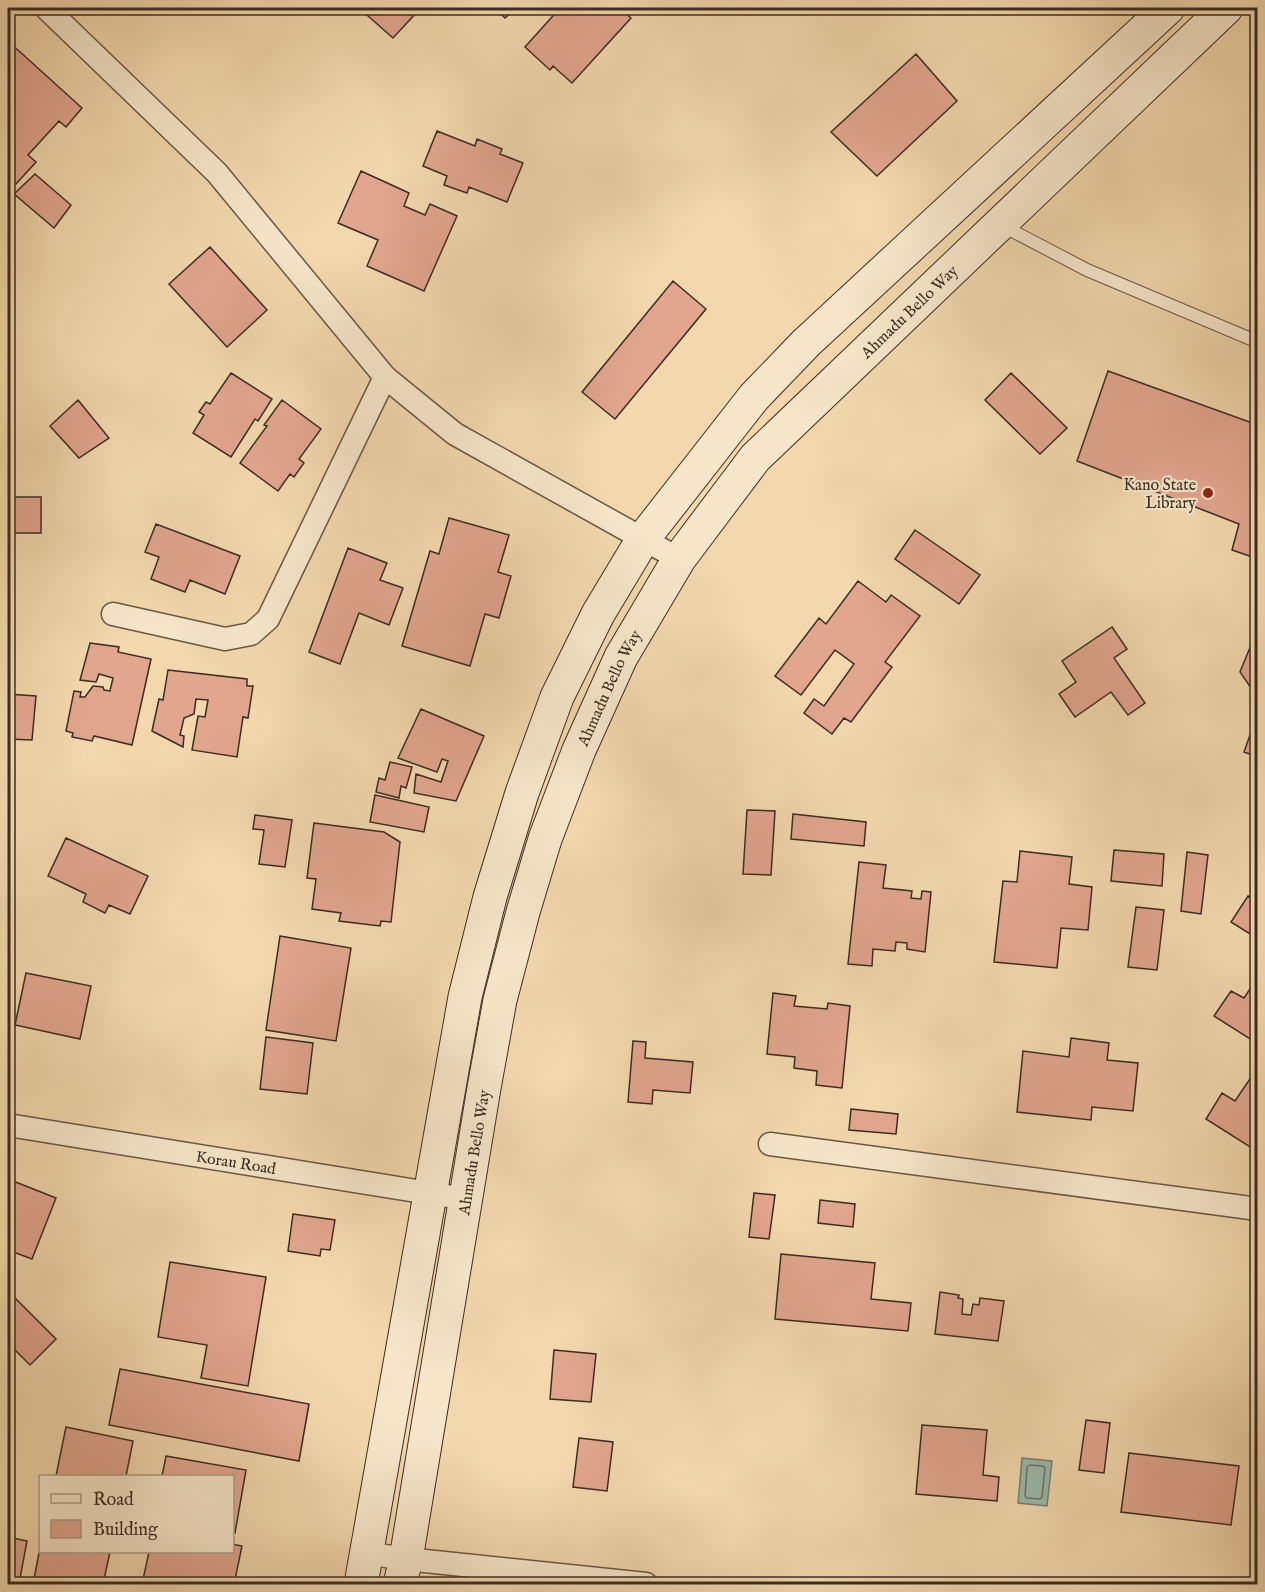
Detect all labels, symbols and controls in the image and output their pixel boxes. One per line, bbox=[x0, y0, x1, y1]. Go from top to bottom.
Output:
street label: Ahmadu Bello Way bbox=[857, 262, 963, 364]
place label: Kano State Library bbox=[1123, 476, 1196, 514]
marker: Kano State Library bbox=[1201, 486, 1215, 500]
street label: Ahmadu Bello Way bbox=[574, 627, 647, 751]
street label: Ahmadu Bello Way bbox=[455, 1088, 496, 1218]
street label: Korau Road bbox=[194, 1147, 278, 1180]
legend bbox=[39, 1475, 234, 1553]
text: Road bbox=[93, 1489, 134, 1512]
text: Building bbox=[93, 1519, 158, 1542]

